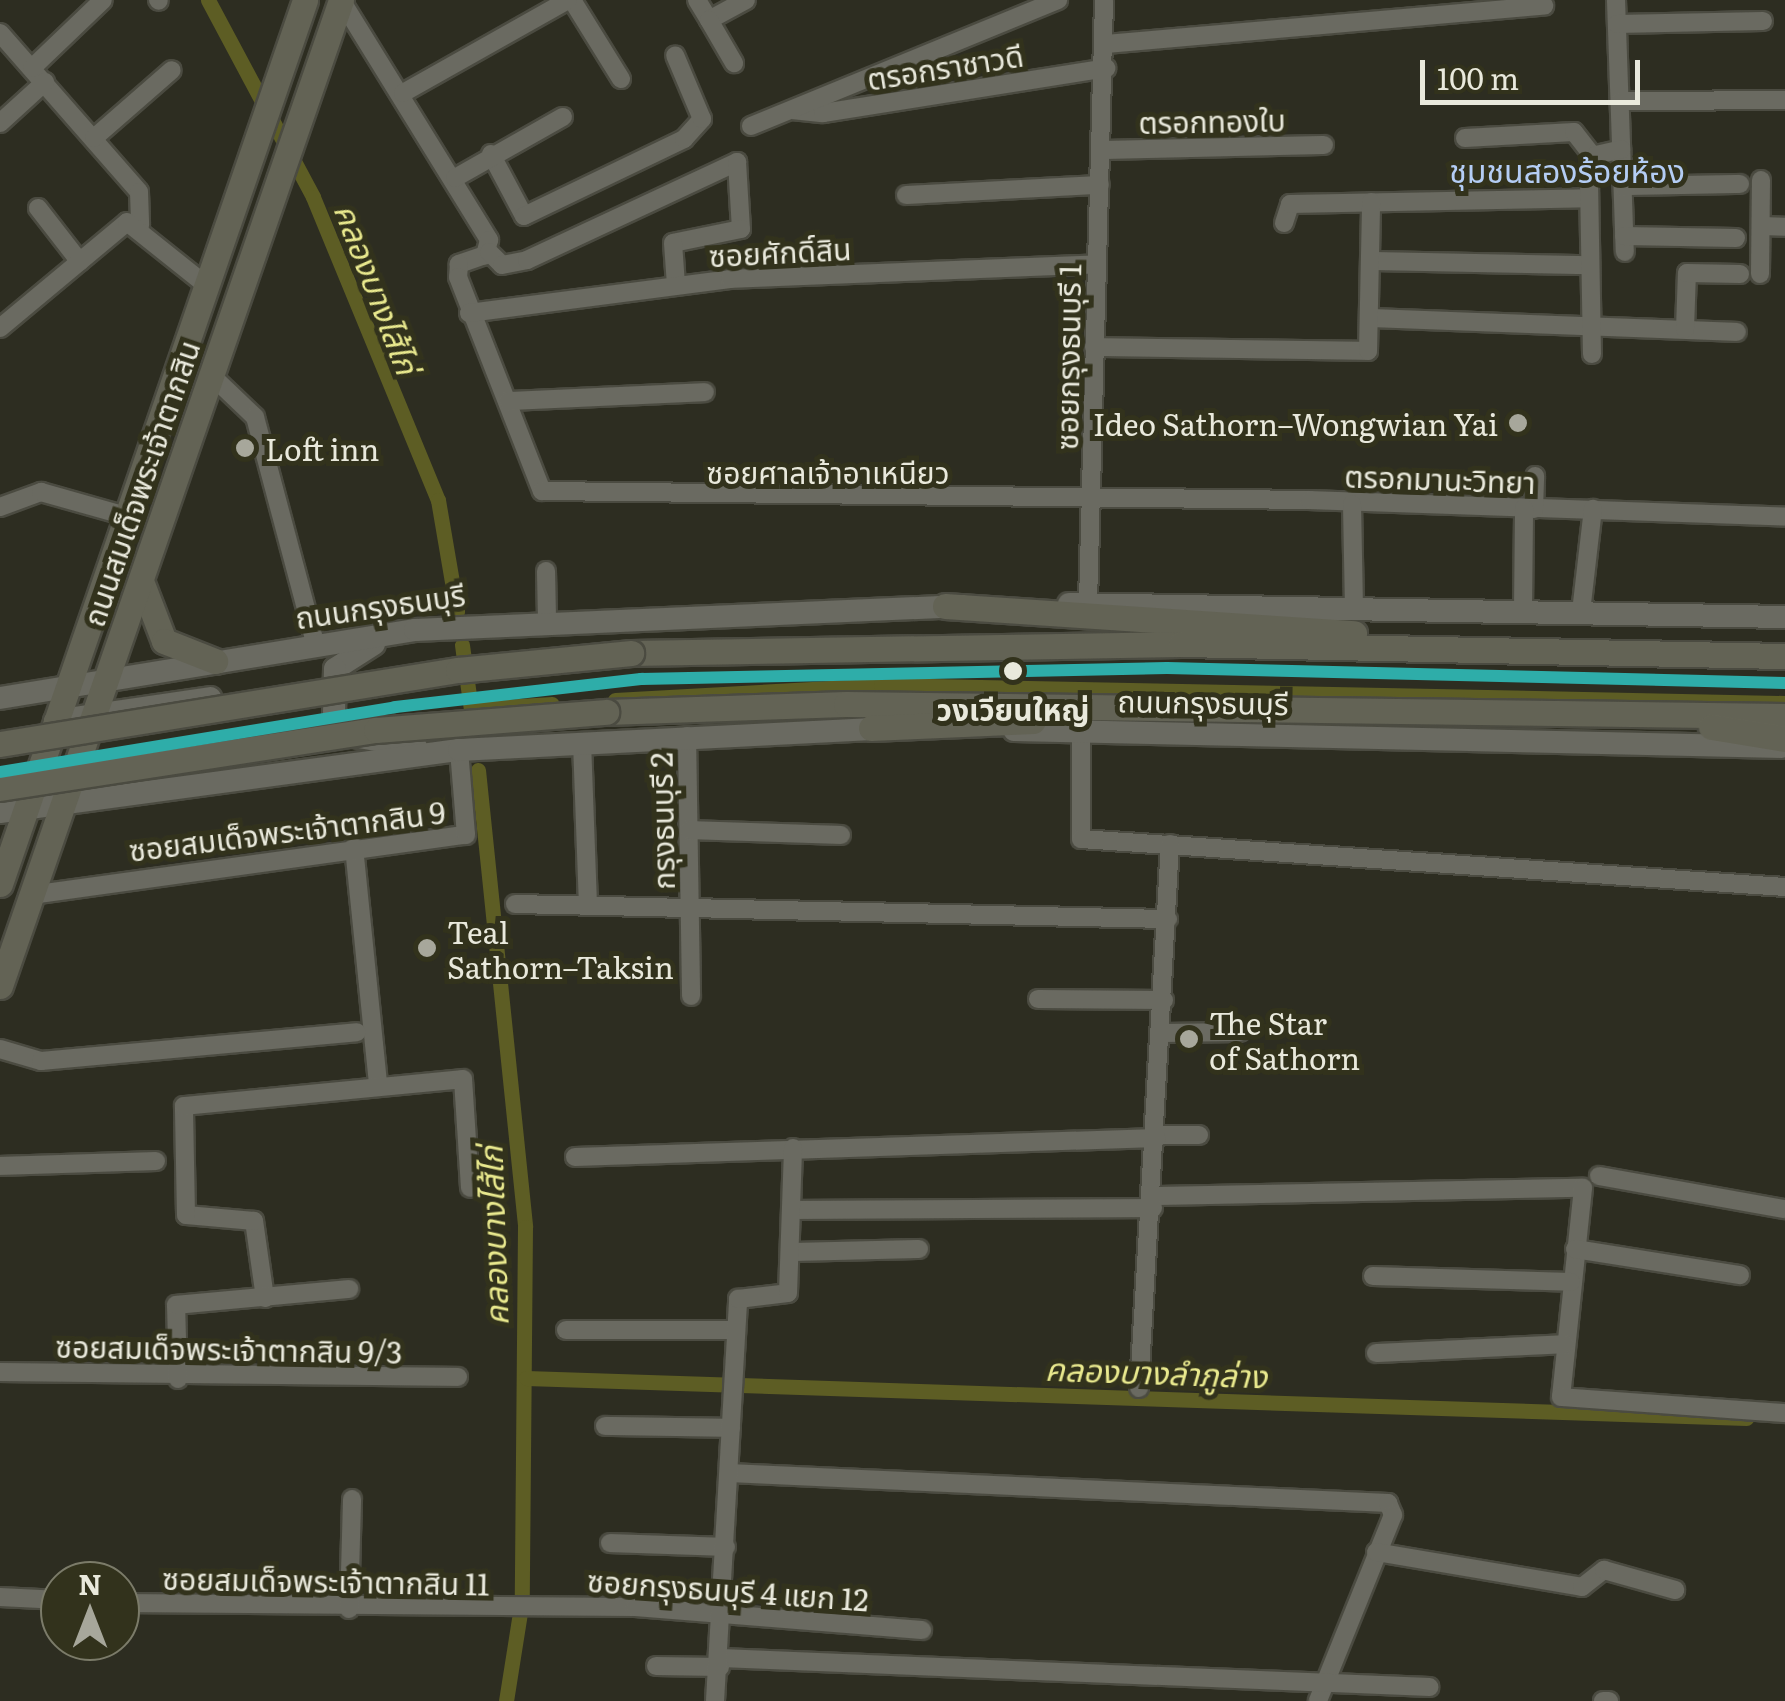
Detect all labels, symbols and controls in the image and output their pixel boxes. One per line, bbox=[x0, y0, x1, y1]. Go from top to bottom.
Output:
street label: ตรอกราชาวดี bbox=[864, 36, 1026, 96]
scale bar bbox=[1425, 40, 1645, 102]
text: 100 m bbox=[1437, 55, 1519, 99]
street label: ตรอกทองใบ bbox=[1138, 101, 1286, 139]
district label: ชุมชนสองร้อยห้อง bbox=[1449, 150, 1685, 188]
water label: คลองบางไส้ไก่ bbox=[328, 197, 428, 379]
street label: ซอยศักดิ์สิน bbox=[708, 229, 852, 273]
street label: ซอยกรุงธนบุรี 1 bbox=[1047, 264, 1087, 450]
street label: ถนนสมเด็จพระเจ้าตากสิน bbox=[74, 335, 206, 631]
place label: Ideo Sathorn–Wongwian Yai bbox=[1093, 405, 1498, 441]
marker: Ideo Sathorn–Wongwian Yai bbox=[1507, 412, 1529, 434]
place label: Loft inn bbox=[265, 430, 379, 466]
marker: Loft inn bbox=[234, 437, 256, 459]
street label: ซอยศาลเจ้าอาเหนียว bbox=[707, 453, 949, 489]
street label: ตรอกมานะวิทยา bbox=[1344, 457, 1536, 499]
street label: ถนนกรุงธนบุรี bbox=[293, 575, 467, 635]
marker: วงเวียนใหญ่ bbox=[998, 656, 1028, 686]
street label: ถนนกรุงธนบุรี bbox=[1117, 682, 1289, 720]
place label: วงเวียนใหญ่ bbox=[936, 690, 1090, 726]
street label: กรุงธนบุรี 2 bbox=[642, 752, 680, 890]
street label: ซอยสมเด็จพระเจ้าตากสิน 9 bbox=[127, 793, 447, 867]
place label: Teal Sathorn–Taksin bbox=[447, 913, 674, 984]
marker: Teal Sathorn–Taksin bbox=[416, 937, 438, 959]
place label: The Star of Sathorn bbox=[1209, 1004, 1360, 1074]
marker: The Star of Sathorn bbox=[1178, 1028, 1200, 1050]
water label: คลองบางไส้ไก่ bbox=[470, 1146, 514, 1326]
street label: ซอยสมเด็จพระเจ้าตากสิน 9/3 bbox=[55, 1327, 403, 1369]
water label: คลองบางลำภูล่าง bbox=[1044, 1348, 1268, 1394]
street label: ซอยสมเด็จพระเจ้าตากสิน 11 bbox=[162, 1559, 490, 1601]
north arrow bbox=[40, 1561, 140, 1661]
street label: ซอยกรุงธนบุรี 4 แยก 12 bbox=[586, 1561, 870, 1617]
text: N bbox=[78, 1562, 102, 1604]

